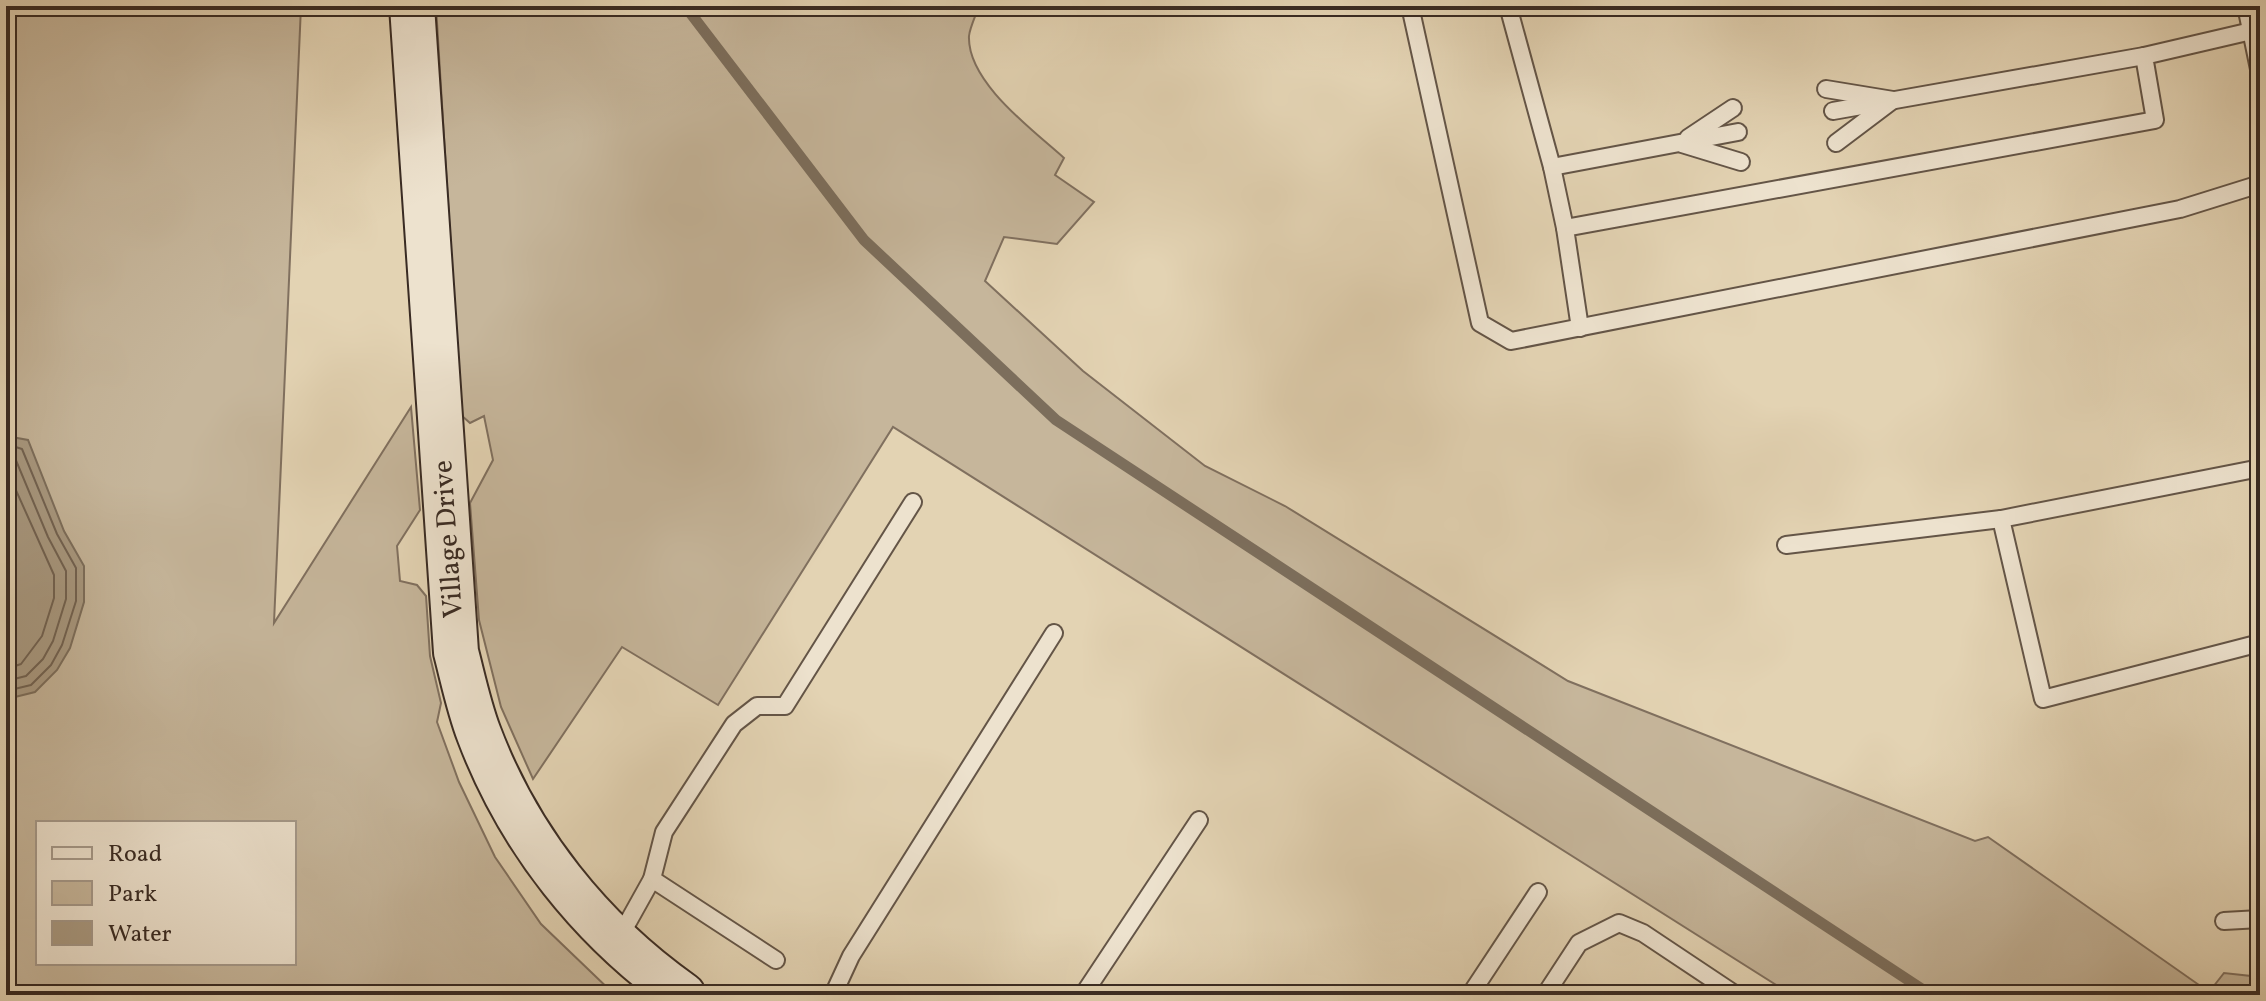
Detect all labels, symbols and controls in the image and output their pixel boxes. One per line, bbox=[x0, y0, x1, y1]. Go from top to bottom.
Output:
street label: Village Drive bbox=[424, 459, 474, 619]
legend bbox=[36, 821, 296, 965]
text: Road bbox=[108, 838, 162, 872]
text: Park bbox=[108, 878, 157, 912]
text: Water bbox=[108, 918, 172, 952]

